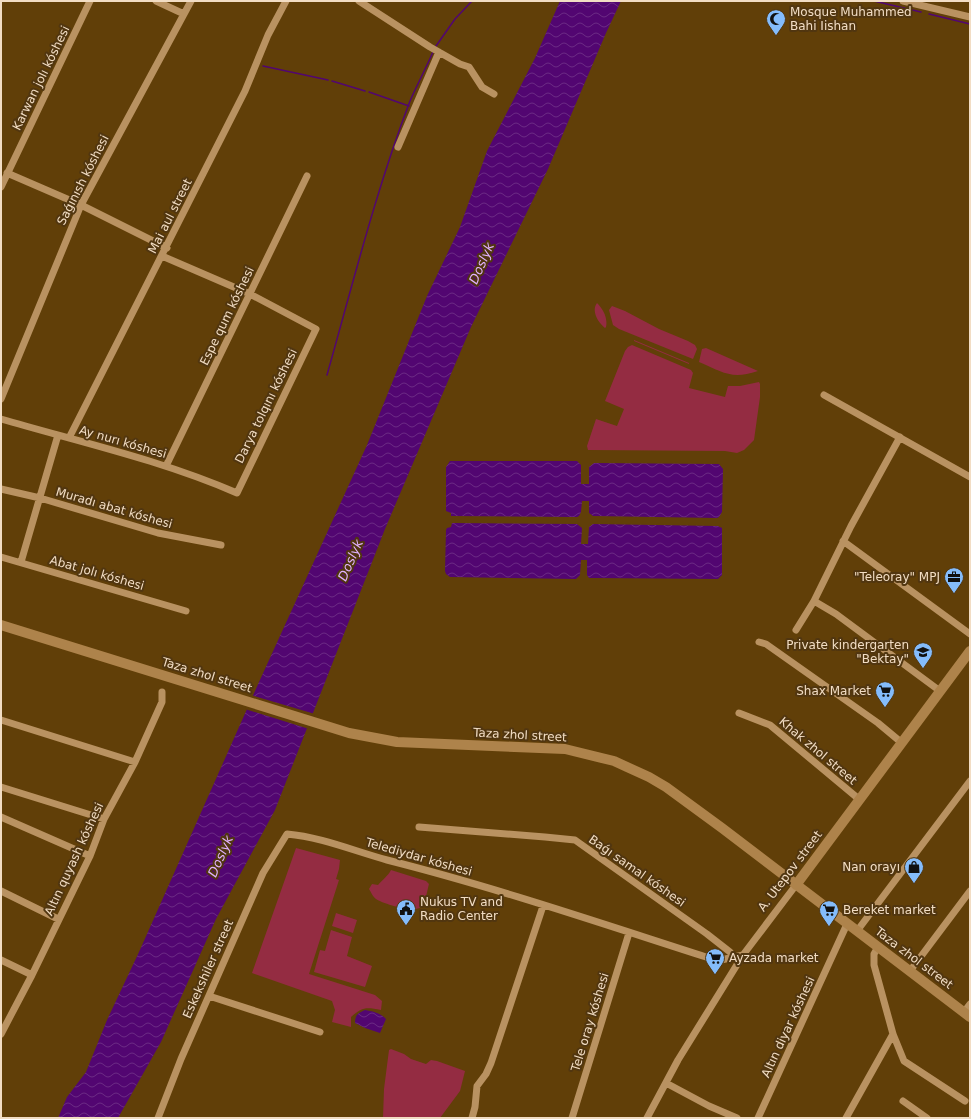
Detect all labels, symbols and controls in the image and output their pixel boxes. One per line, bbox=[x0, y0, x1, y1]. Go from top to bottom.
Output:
place label: Mosque Muhammed Bahi Iishan bbox=[790, 5, 912, 33]
mosque icon: Mosque Muhammed Bahi Iishan bbox=[765, 8, 787, 36]
street label: Karwan jolı kóshesi bbox=[10, 24, 72, 132]
street label: Saǵınısh kóshesi bbox=[54, 133, 112, 227]
street label: Mai aul street bbox=[145, 176, 195, 256]
water label: Doslyk bbox=[466, 240, 497, 286]
street label: Espe qum kóshesi bbox=[197, 264, 257, 368]
street label: Darya tolqını kóshesi bbox=[232, 346, 300, 466]
street label: Ay nurı kóshesi bbox=[78, 423, 168, 461]
street label: Muradı abat kóshesi bbox=[54, 485, 174, 531]
water label: Doslyk bbox=[335, 537, 366, 583]
street label: Abat jolı kóshesi bbox=[48, 553, 146, 593]
office icon: "Teleoray" MPJ bbox=[943, 566, 965, 594]
place label: "Teleoray" MPJ bbox=[854, 570, 940, 584]
place label: Private kindergarten "Bektay" bbox=[786, 638, 909, 666]
school or university icon: Private kindergarten "Bektay" bbox=[912, 641, 934, 669]
street label: Taza zhol street bbox=[159, 654, 254, 695]
supermarket icon: Shax Market bbox=[874, 680, 896, 708]
place label: Shax Market bbox=[796, 684, 871, 698]
street label: Khak zhol street bbox=[776, 714, 860, 788]
street label: Taza zhol street bbox=[472, 726, 567, 744]
street label: Altın quyash kóshesi bbox=[42, 800, 106, 918]
street label: A. Utepov street bbox=[755, 828, 825, 914]
street label: Baǵı samal kóshesi bbox=[586, 832, 688, 910]
water label: Doslyk bbox=[205, 833, 236, 879]
street label: Telediydar kóshesi bbox=[363, 835, 474, 879]
shop icon: Nan orayı bbox=[903, 856, 925, 884]
place label: Nan orayı bbox=[842, 860, 900, 874]
place label: Nukus TV and Radio Center bbox=[420, 895, 503, 923]
public building icon: Nukus TV and Radio Center bbox=[395, 898, 417, 926]
supermarket icon: Bereket market bbox=[818, 899, 840, 927]
place label: Bereket market bbox=[843, 903, 936, 917]
street label: Eskekshiler street bbox=[180, 917, 236, 1020]
street label: Taza zhol street bbox=[872, 924, 956, 992]
supermarket icon: Ayzada market bbox=[704, 947, 726, 975]
place label: Ayzada market bbox=[729, 951, 819, 965]
street label: Tele oray kóshesi bbox=[568, 971, 612, 1074]
street label: Altın diyar kóshesi bbox=[758, 974, 818, 1080]

